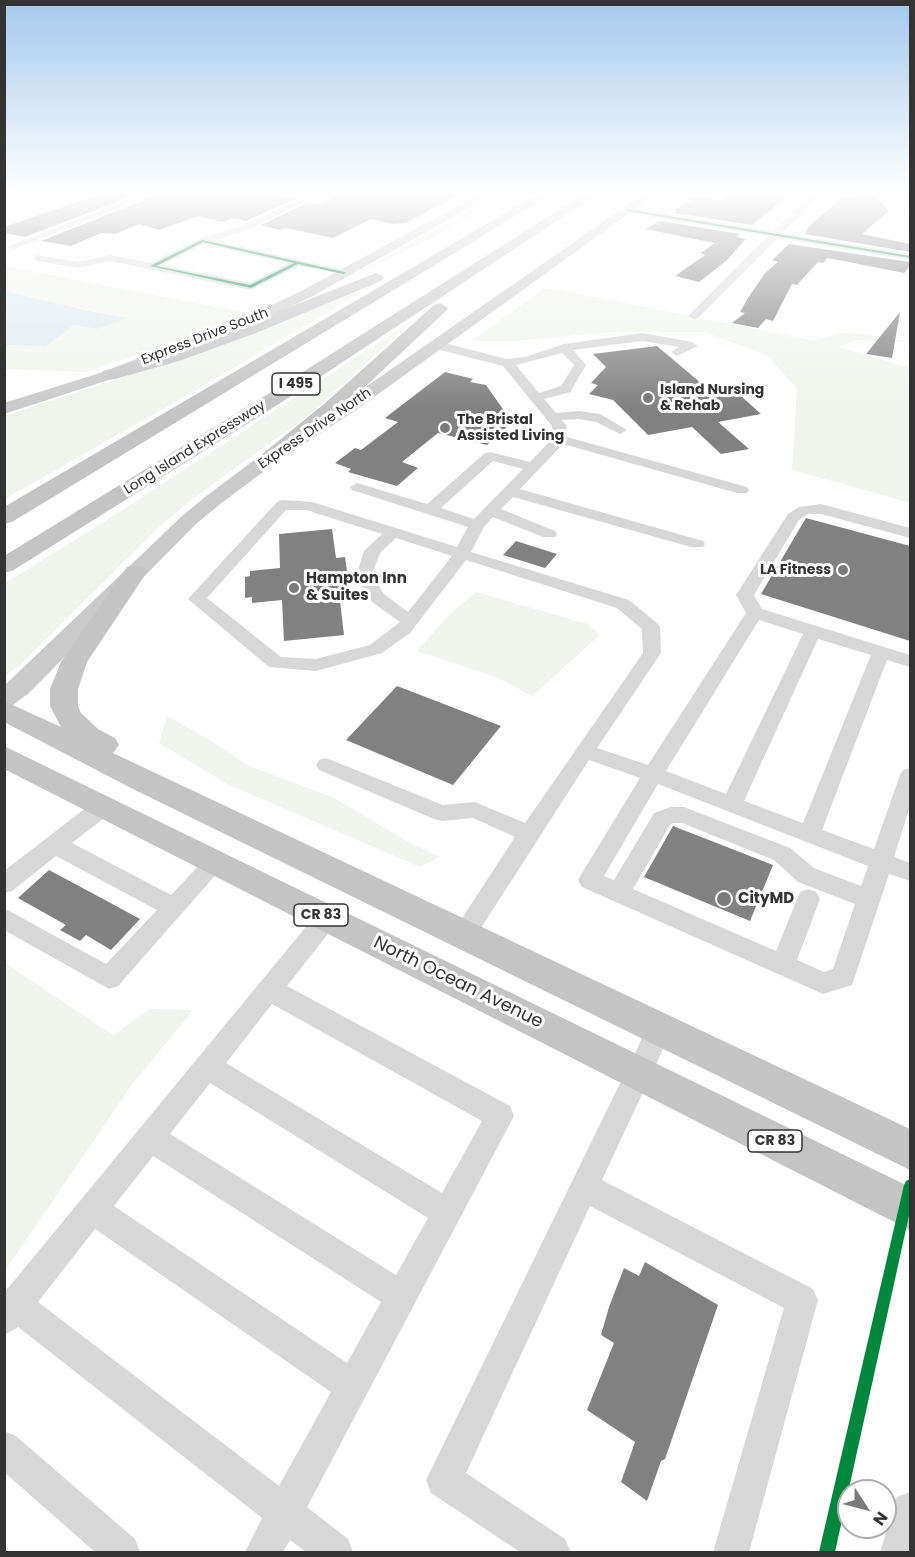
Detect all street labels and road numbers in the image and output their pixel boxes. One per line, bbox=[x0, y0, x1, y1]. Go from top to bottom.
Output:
street label: Express Drive South bbox=[139, 305, 271, 369]
road number: I 495 bbox=[272, 373, 320, 395]
street label: Express Drive North bbox=[255, 385, 375, 473]
street label: Long Island Expressway bbox=[121, 398, 269, 498]
road number: CR 83 bbox=[294, 904, 348, 926]
street label: North Ocean Avenue bbox=[370, 933, 546, 1033]
road number: CR 83 bbox=[748, 1130, 802, 1152]

